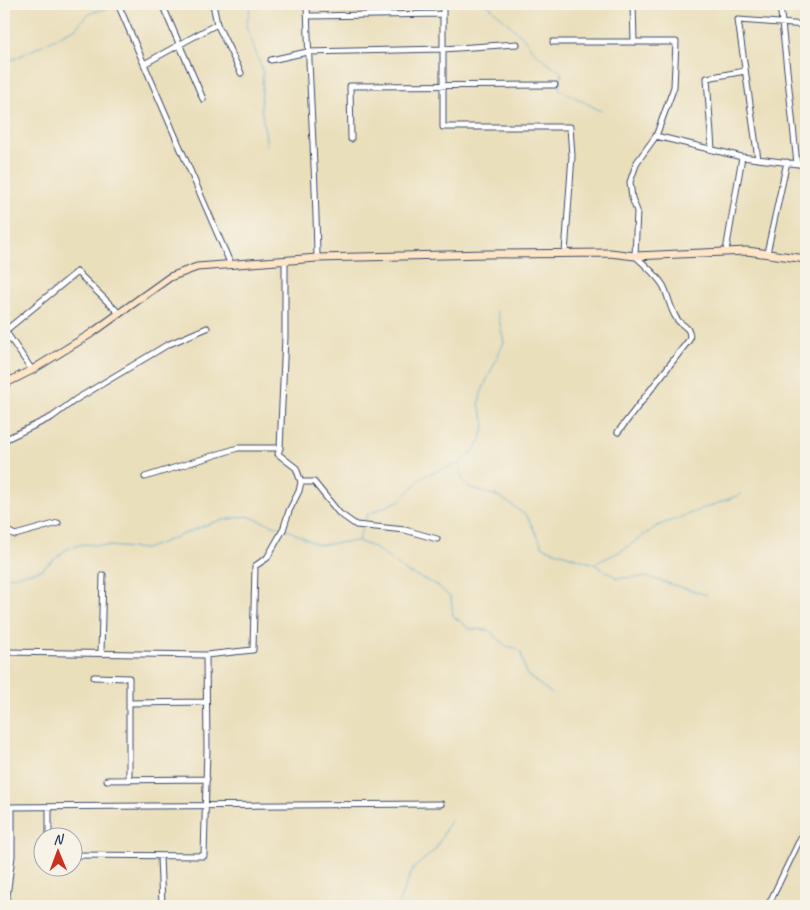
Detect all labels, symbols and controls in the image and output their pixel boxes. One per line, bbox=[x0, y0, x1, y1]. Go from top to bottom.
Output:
north arrow bbox=[32, 828, 82, 878]
text: N bbox=[53, 831, 65, 848]

